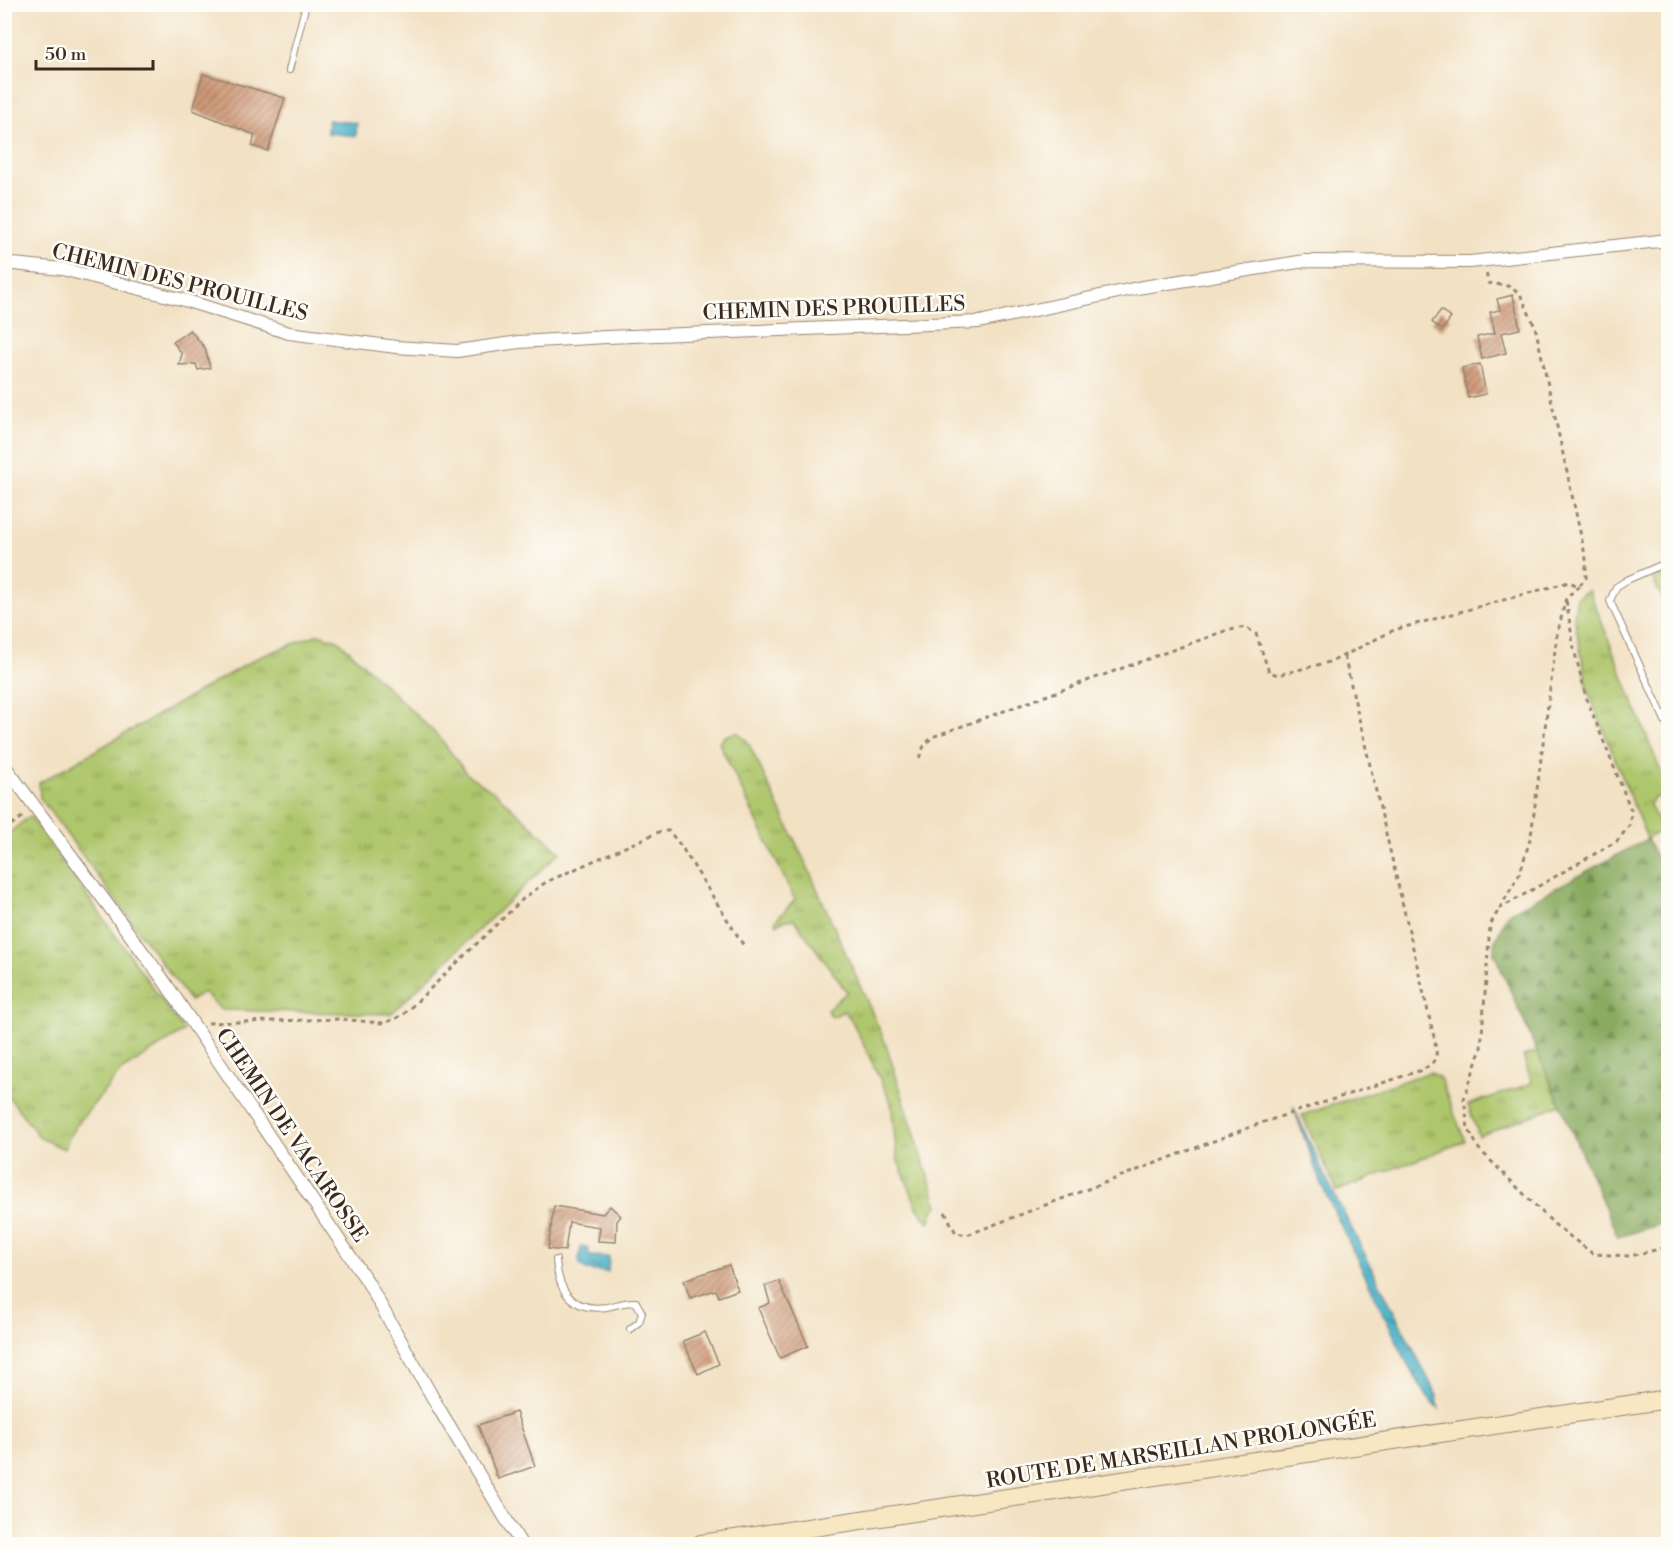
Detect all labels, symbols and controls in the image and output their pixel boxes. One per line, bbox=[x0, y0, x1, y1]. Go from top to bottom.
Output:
scale bar bbox=[36, 33, 153, 71]
text: 50 m bbox=[45, 43, 87, 66]
street label: CHEMIN DES PROUILLES bbox=[49, 239, 310, 327]
street label: CHEMIN DES PROUILLES bbox=[702, 291, 966, 327]
street label: CHEMIN DE VACAROSSE bbox=[210, 1024, 373, 1248]
street label: ROUTE DE MARSEILLAN PROLONGÉE bbox=[984, 1405, 1378, 1495]

